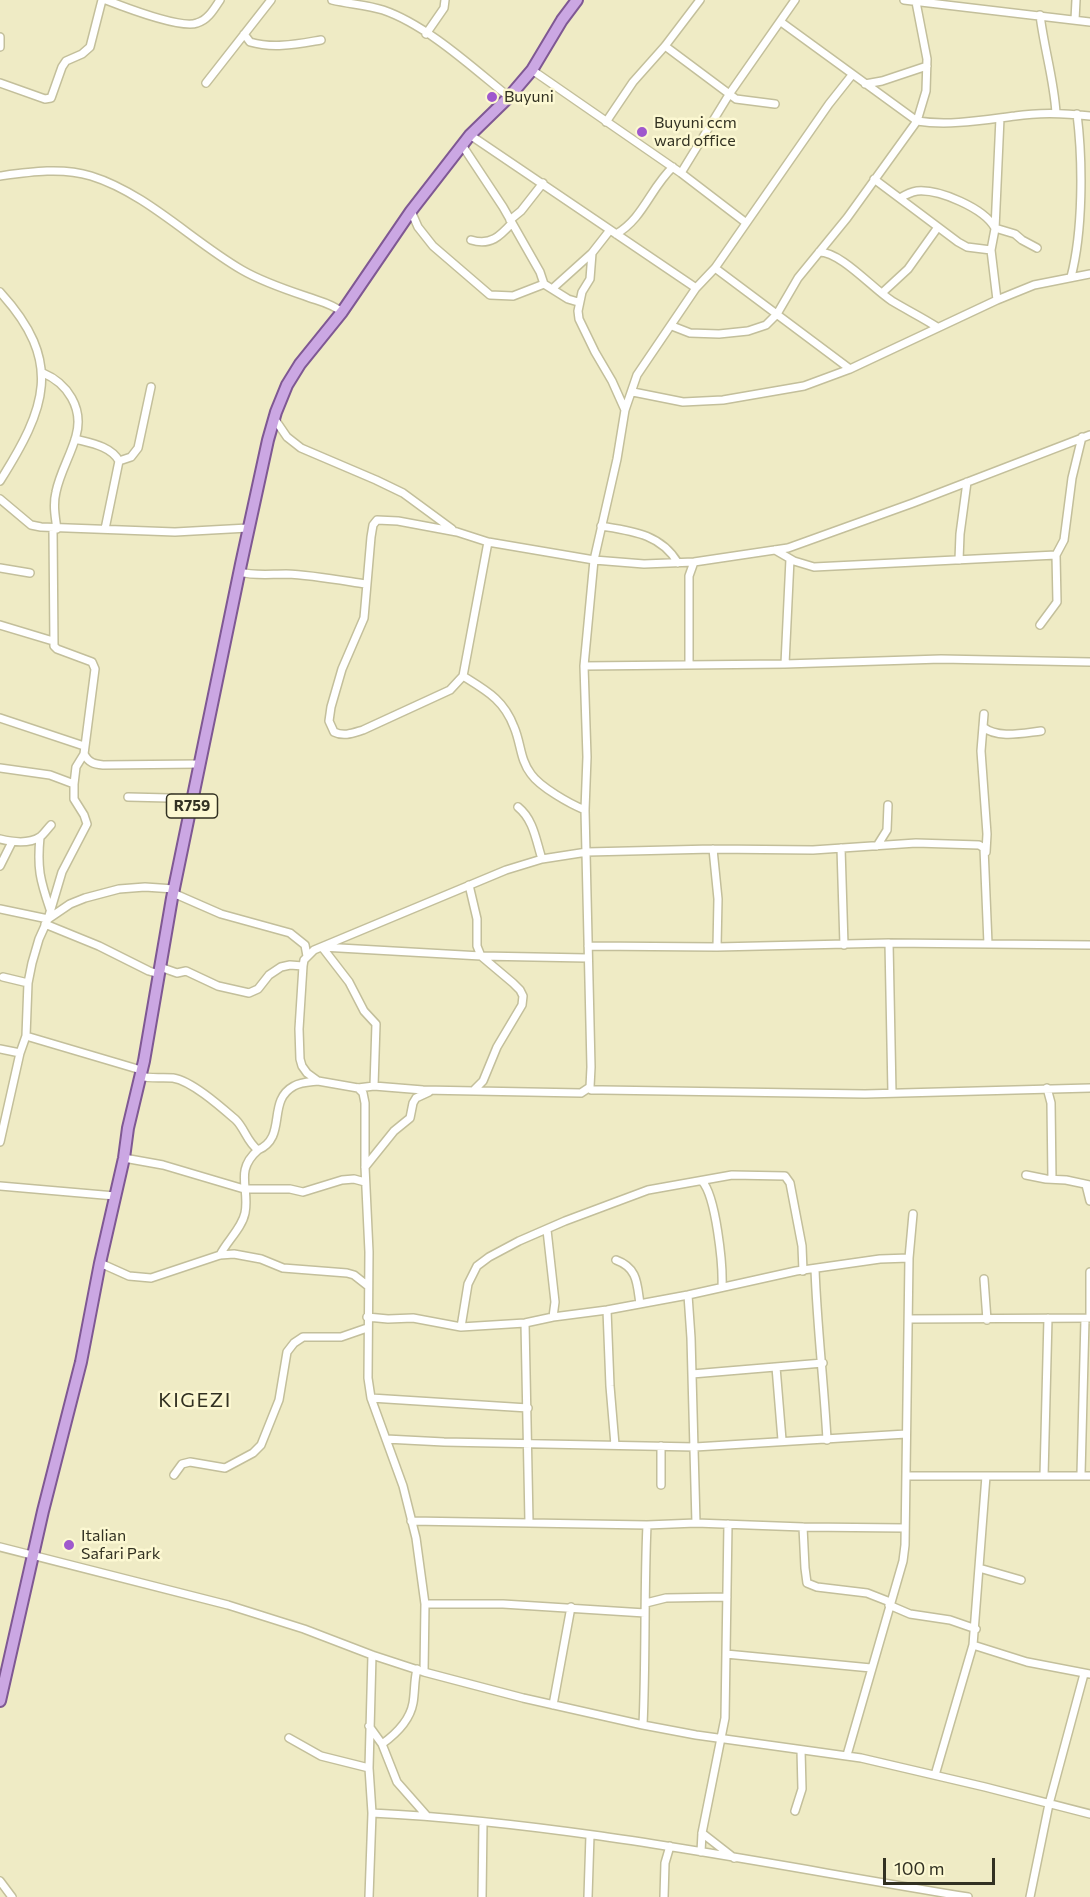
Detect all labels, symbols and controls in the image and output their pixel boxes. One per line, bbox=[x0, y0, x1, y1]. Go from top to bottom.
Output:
place label: Buyuni bbox=[504, 87, 554, 107]
marker: Buyuni bbox=[485, 90, 499, 104]
place label: Buyuni ccm ward office bbox=[654, 113, 737, 151]
marker: Buyuni ccm ward office bbox=[635, 125, 649, 139]
road number: R759 bbox=[166, 794, 218, 818]
district label: KIGEZI bbox=[158, 1388, 232, 1412]
place label: Italian Safari Park bbox=[81, 1526, 160, 1564]
marker: Italian Safari Park bbox=[62, 1538, 76, 1552]
scale bar bbox=[886, 1846, 998, 1884]
text: 100 m bbox=[894, 1857, 944, 1879]

